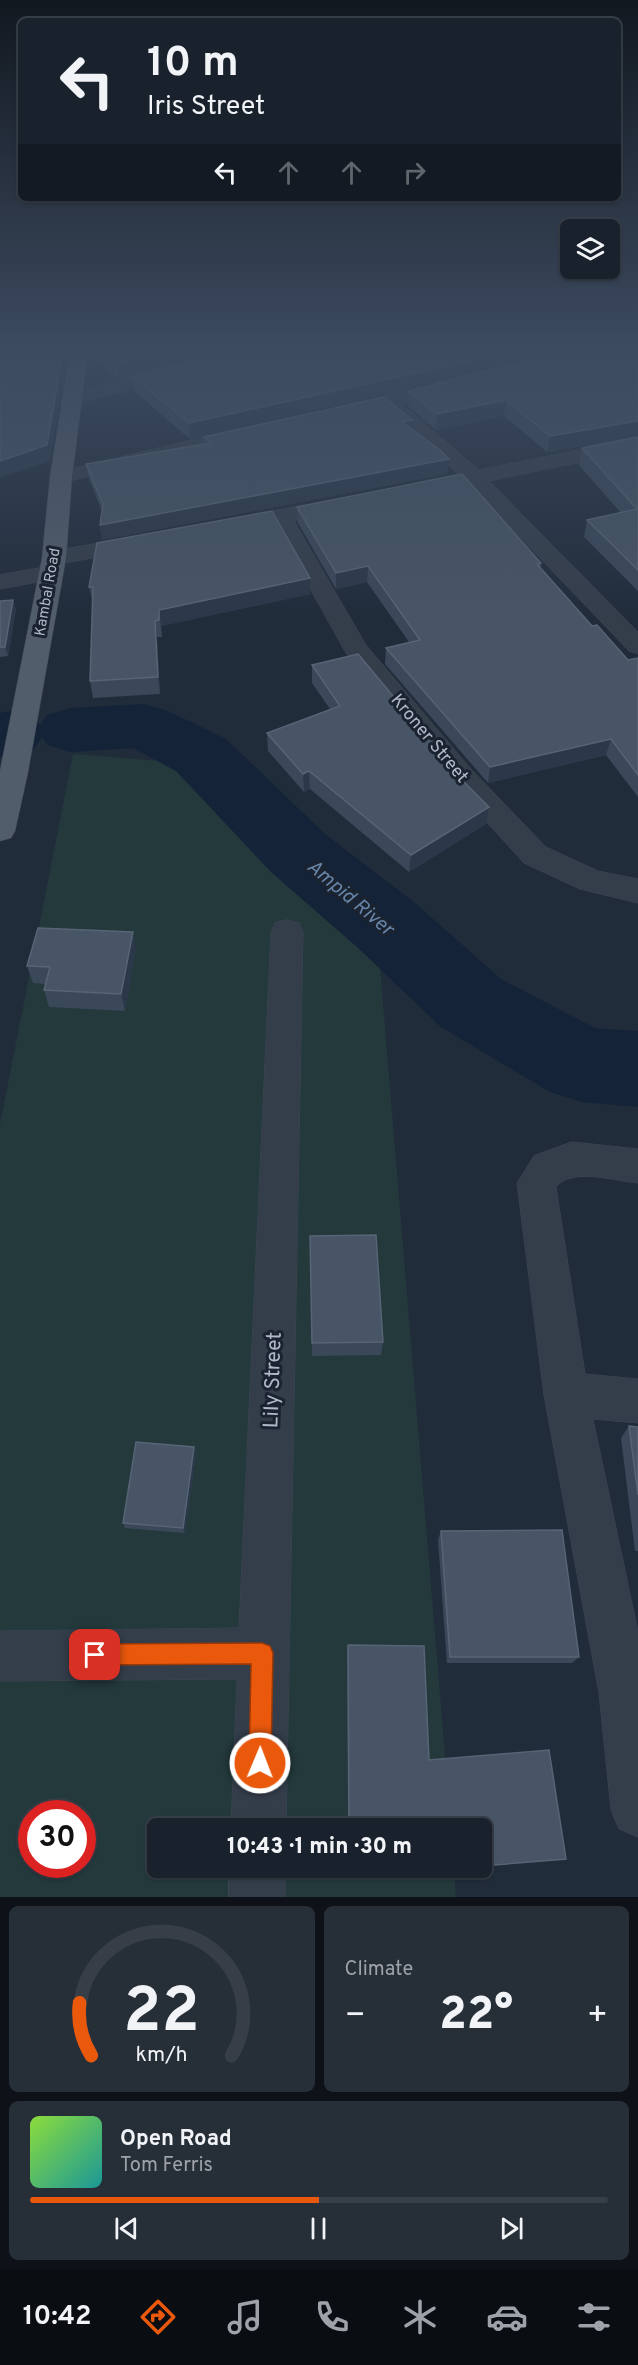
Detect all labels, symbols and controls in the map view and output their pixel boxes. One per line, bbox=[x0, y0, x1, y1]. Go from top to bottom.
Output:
text: 10 m bbox=[147, 38, 239, 91]
icon: left bbox=[48, 42, 126, 120]
text: Iris Street bbox=[147, 90, 265, 124]
icon: left bbox=[209, 156, 242, 189]
icon: ahead bbox=[272, 156, 305, 189]
icon: ahead bbox=[335, 156, 368, 189]
icon: right bbox=[398, 156, 431, 189]
map controls bbox=[560, 219, 620, 279]
button: layers bbox=[560, 219, 620, 279]
street label: Kambal Road bbox=[31, 547, 66, 638]
street label: Kroner Street bbox=[385, 690, 473, 788]
water label: Ampid River bbox=[301, 854, 400, 943]
street label: Lily Street bbox=[258, 1331, 289, 1429]
pin bbox=[69, 1629, 120, 1680]
icon: arrive bbox=[78, 1638, 111, 1671]
position arrow bbox=[228, 1731, 292, 1795]
speed limit sign: 30 bbox=[18, 1800, 96, 1878]
text: 10:43 · 1 min · 30 m bbox=[227, 1834, 412, 1861]
text: Climate bbox=[345, 1957, 413, 1983]
text: 22 bbox=[124, 1975, 200, 2054]
text: 22° bbox=[439, 1988, 513, 2045]
text: − bbox=[345, 1996, 366, 2038]
text: + bbox=[587, 1996, 608, 2038]
text: km/h bbox=[136, 2042, 188, 2069]
text: Open Road bbox=[120, 2126, 232, 2153]
text: Tom Ferris bbox=[120, 2153, 213, 2179]
icon: previous bbox=[110, 2212, 143, 2245]
icon: pause bbox=[302, 2212, 335, 2245]
icon: next bbox=[495, 2212, 528, 2245]
icon: directions bbox=[137, 2296, 179, 2338]
icon: music bbox=[224, 2296, 266, 2338]
icon: phone bbox=[311, 2296, 353, 2338]
icon: climate bbox=[399, 2296, 441, 2338]
icon: car bbox=[486, 2296, 528, 2338]
icon: filters bbox=[573, 2296, 615, 2338]
text: 10:42 bbox=[23, 2300, 92, 2334]

